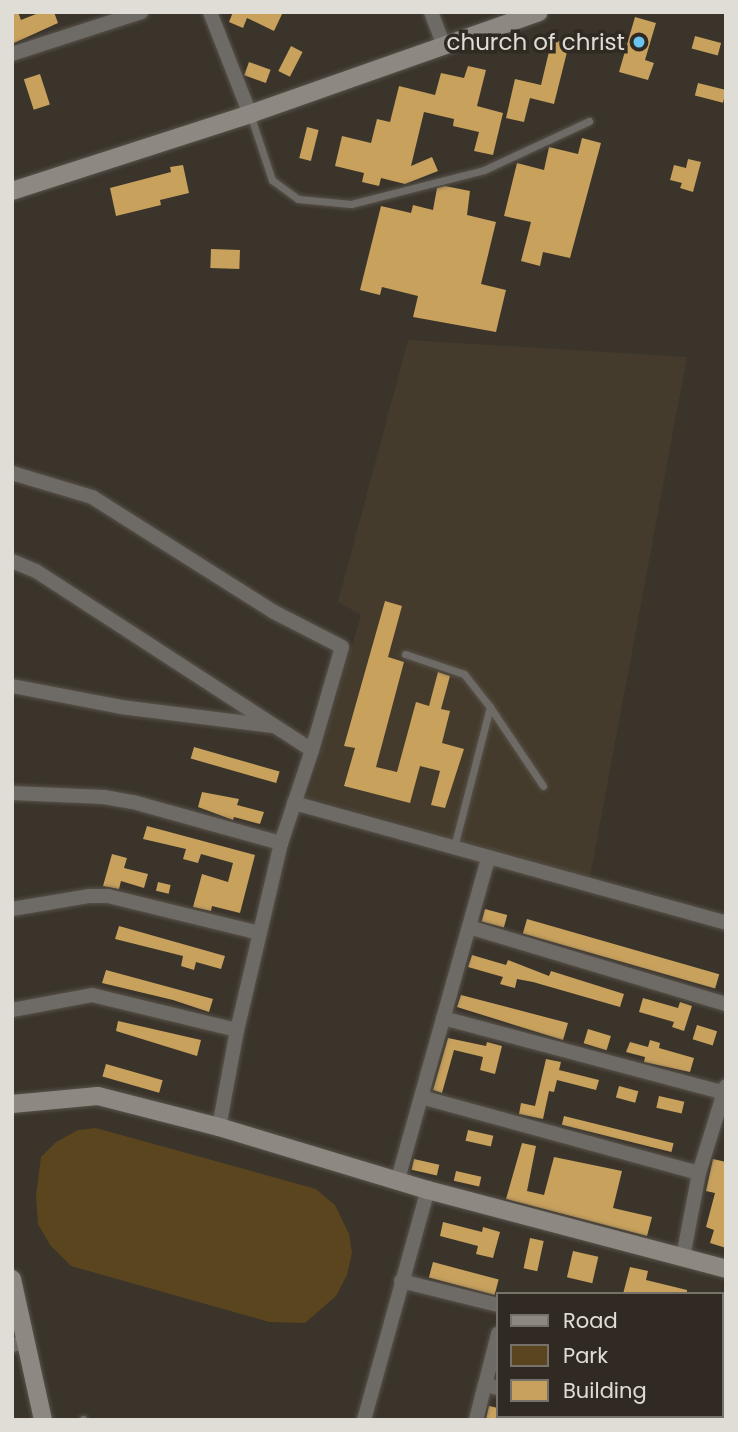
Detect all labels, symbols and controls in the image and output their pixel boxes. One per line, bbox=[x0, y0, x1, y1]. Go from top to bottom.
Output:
place label: church of christ bbox=[446, 28, 625, 56]
marker: church of christ bbox=[631, 34, 647, 50]
legend bbox=[496, 1292, 724, 1418]
text: Road bbox=[563, 1306, 618, 1335]
text: Park bbox=[563, 1341, 608, 1370]
text: Building bbox=[563, 1376, 647, 1405]

